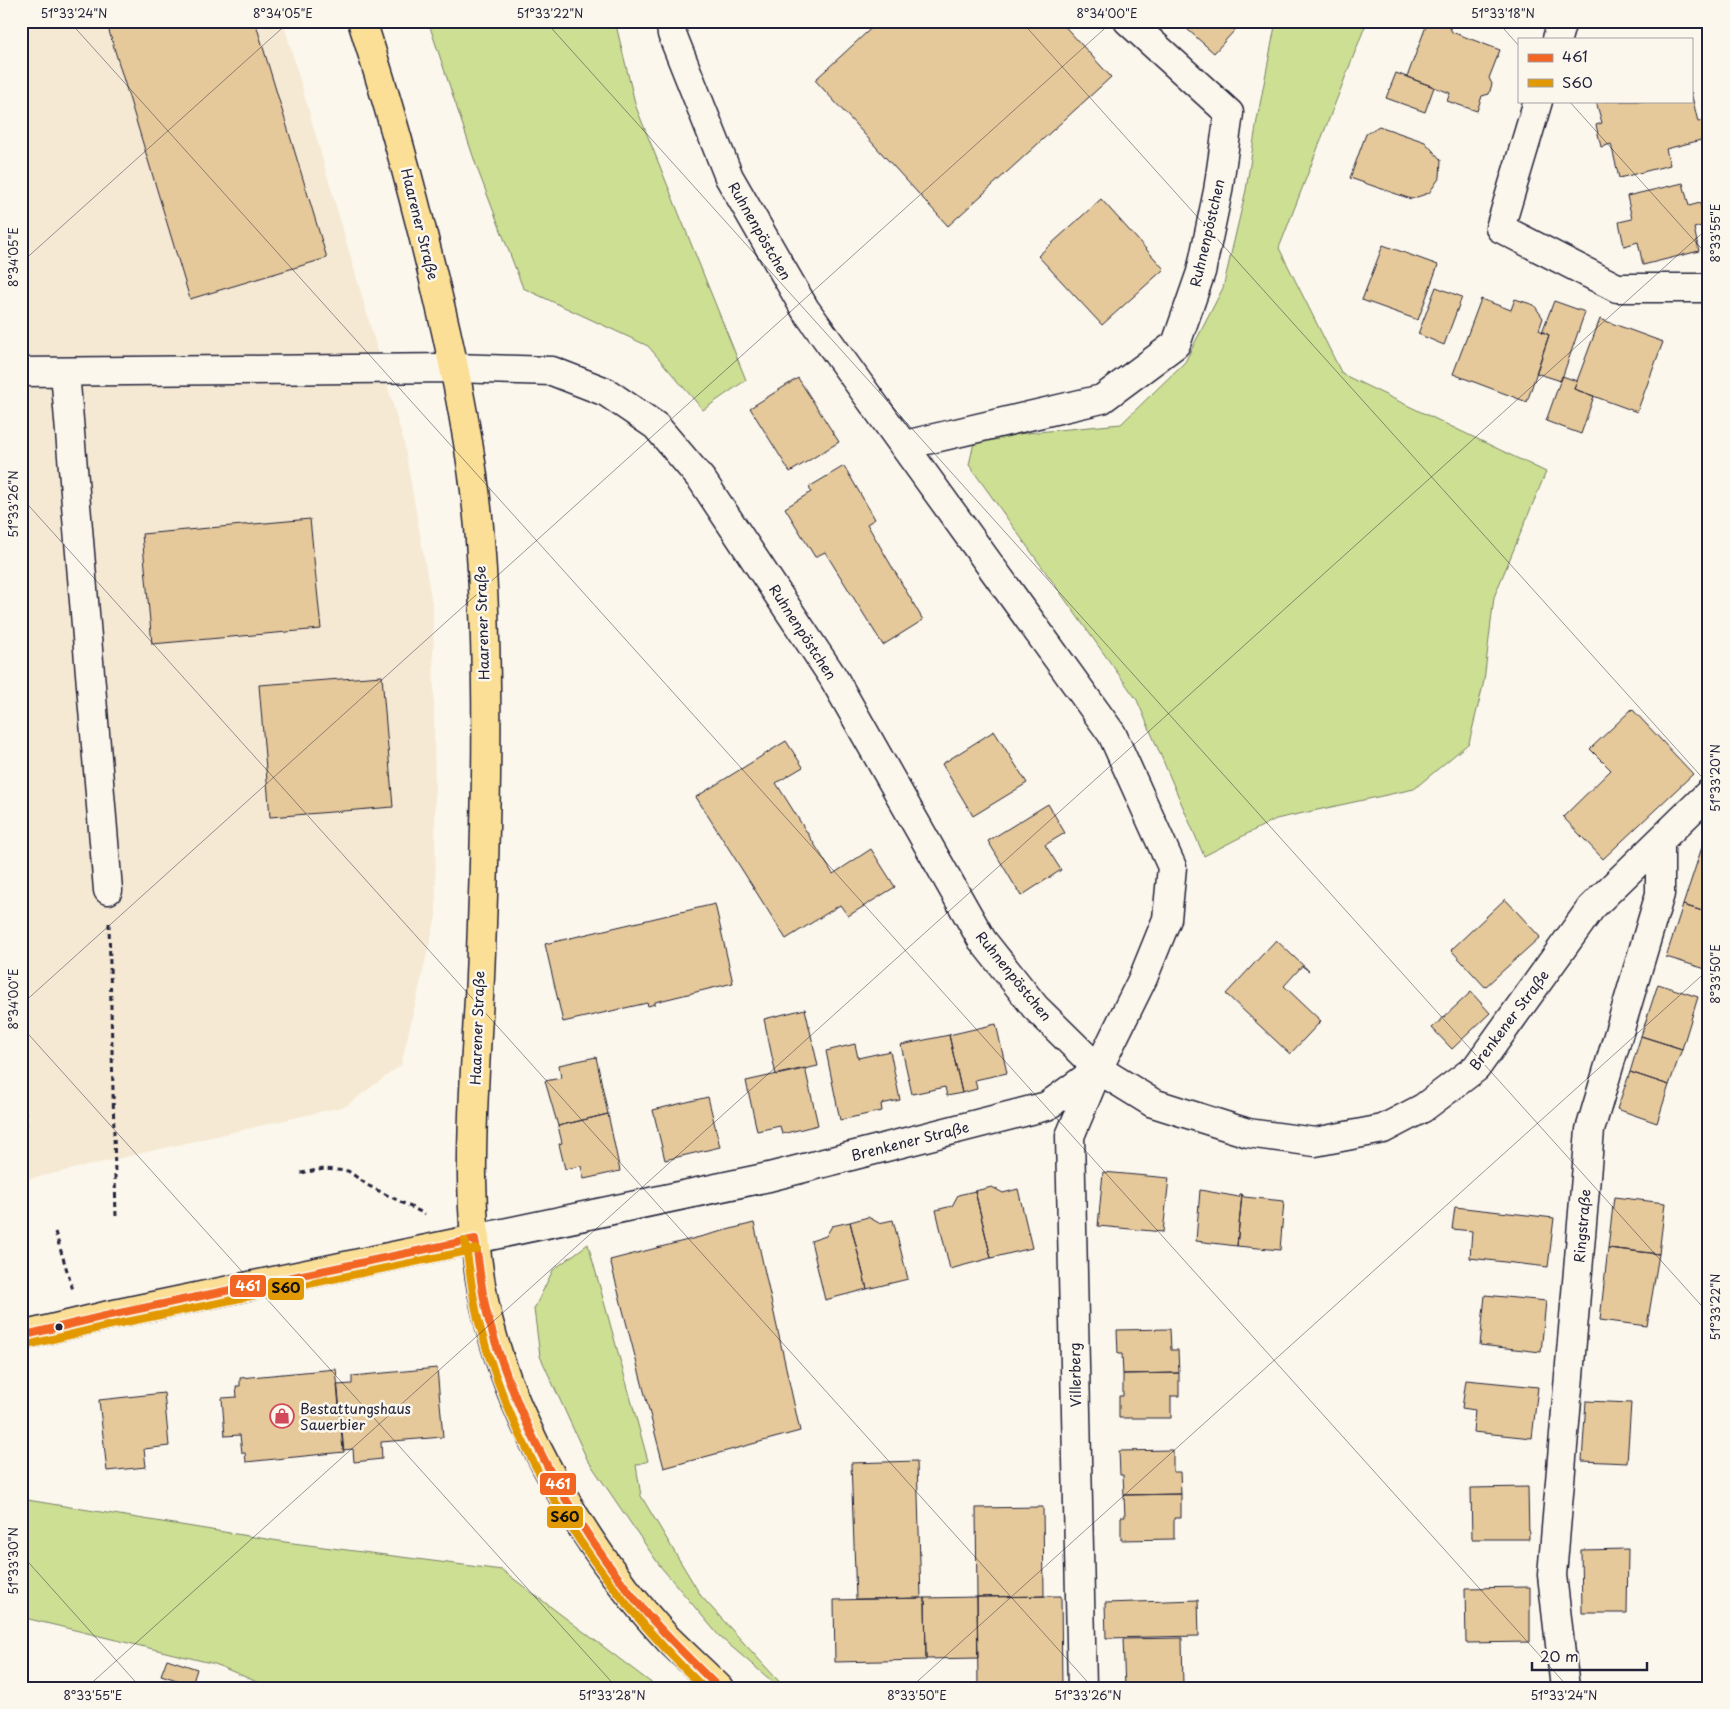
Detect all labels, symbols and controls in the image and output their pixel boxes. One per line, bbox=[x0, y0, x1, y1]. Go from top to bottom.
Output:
text: 51°33'24"N bbox=[41, 4, 107, 22]
text: 8°34'05"E bbox=[253, 4, 313, 22]
text: 51°33'22"N bbox=[517, 4, 584, 22]
text: 8°34'00"E bbox=[1077, 4, 1137, 22]
text: 51°33'18"N bbox=[1471, 4, 1535, 22]
legend bbox=[1518, 38, 1692, 102]
text: 461 bbox=[1562, 44, 1588, 67]
text: S60 bbox=[1562, 70, 1593, 93]
street label: Haarener Straße bbox=[396, 166, 444, 282]
street label: Ruhnenpöstchen bbox=[1184, 177, 1230, 289]
street label: Ruhnenpöstchen bbox=[723, 178, 797, 284]
text: 8°33'55"E bbox=[1706, 204, 1724, 262]
text: 8°34'05"E bbox=[4, 227, 22, 287]
text: 51°33'26"N bbox=[4, 470, 22, 538]
street label: Haarener Straße bbox=[470, 565, 494, 681]
street label: Ruhnenpöstchen bbox=[764, 580, 842, 684]
text: 51°33'20"N bbox=[1706, 744, 1724, 812]
street label: Ruhnenpöstchen bbox=[971, 927, 1057, 1025]
text: 8°33'50"E bbox=[1706, 944, 1724, 1004]
street label: Brenkener Straße bbox=[1464, 965, 1554, 1075]
text: 8°34'00"E bbox=[4, 969, 22, 1029]
street label: Haarener Straße bbox=[465, 970, 489, 1086]
street label: Brenkener Straße bbox=[849, 1116, 971, 1166]
street label: Ringstraße bbox=[1568, 1188, 1596, 1264]
line badge: 461 bbox=[229, 1274, 267, 1298]
text: 51°33'22"N bbox=[1706, 1274, 1724, 1341]
text: 461 bbox=[236, 1275, 261, 1296]
line badge: S60 bbox=[267, 1277, 305, 1301]
text: S60 bbox=[272, 1277, 300, 1298]
unlabelled marker bbox=[54, 1322, 64, 1332]
street label: Villerberg bbox=[1064, 1342, 1086, 1408]
place label: Bestattungshaus Sauerbier bbox=[300, 1398, 411, 1435]
shop icon: Bestattungshaus Sauerbier bbox=[269, 1403, 295, 1429]
line badge: 461 bbox=[539, 1472, 577, 1496]
text: 461 bbox=[546, 1473, 571, 1494]
line badge: S60 bbox=[546, 1505, 584, 1529]
text: S60 bbox=[551, 1506, 579, 1527]
text: 51°33'30"N bbox=[4, 1527, 22, 1595]
scale bar bbox=[1532, 1639, 1648, 1671]
text: 20 m bbox=[1540, 1644, 1579, 1667]
text: 8°33'55"E bbox=[64, 1686, 122, 1704]
text: 51°33'28"N bbox=[578, 1686, 646, 1704]
text: 8°33'50"E bbox=[887, 1686, 947, 1704]
text: 51°33'26"N bbox=[1054, 1686, 1122, 1704]
text: 51°33'24"N bbox=[1531, 1686, 1597, 1704]

